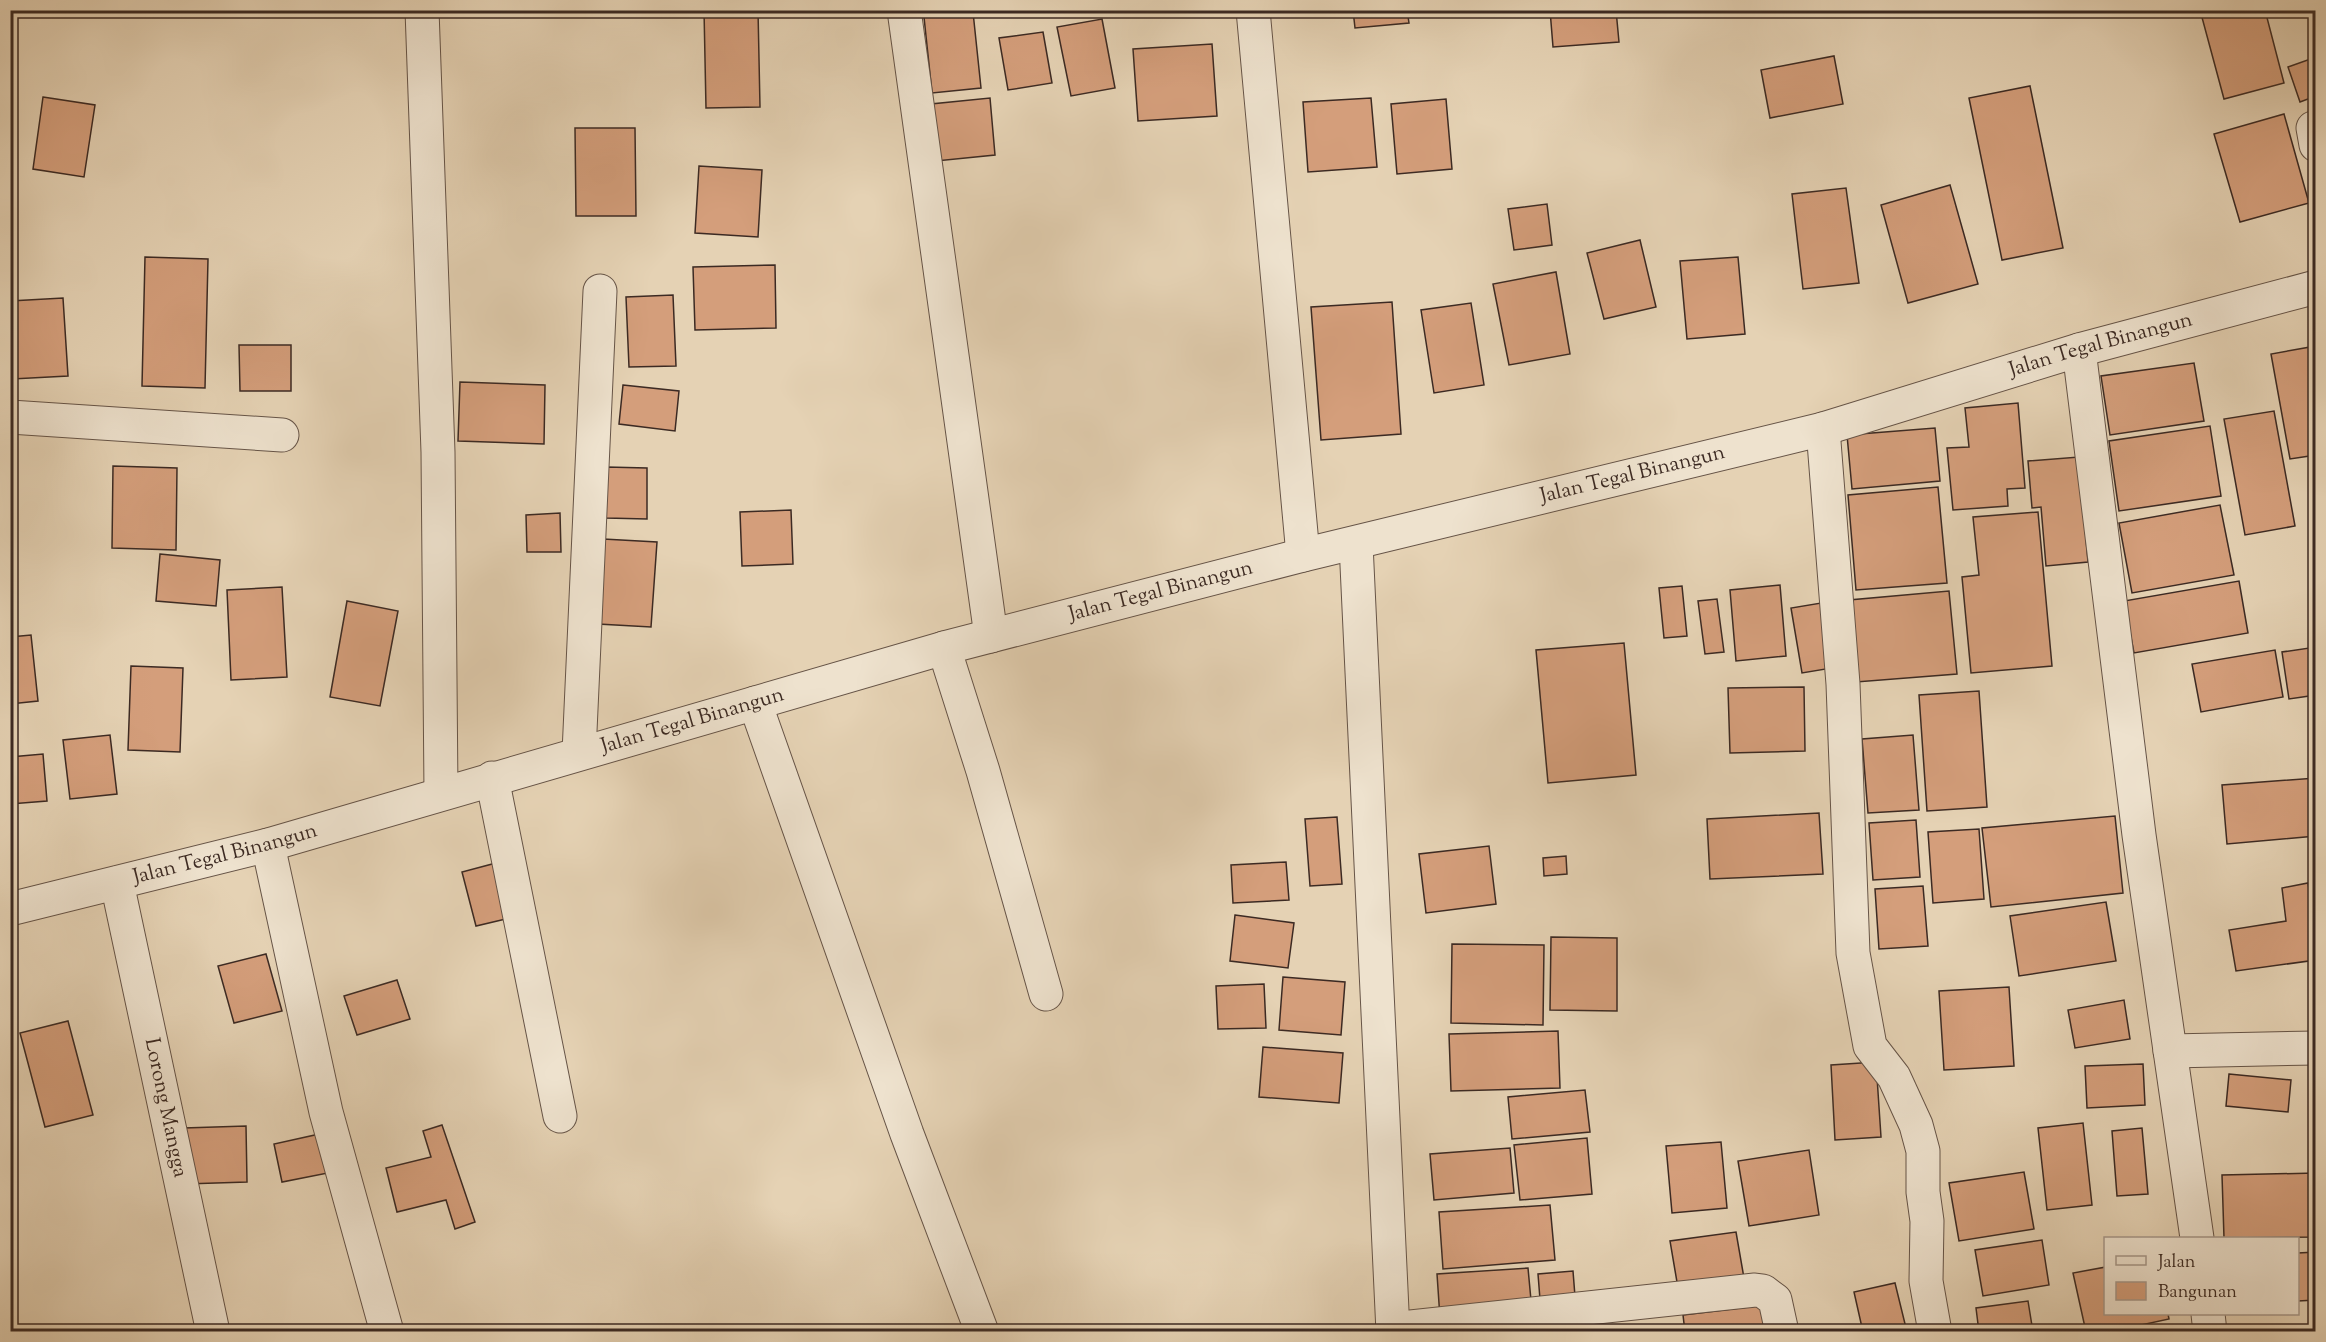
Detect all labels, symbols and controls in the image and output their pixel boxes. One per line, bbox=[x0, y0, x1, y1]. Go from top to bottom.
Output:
street label: Jalan Tegal Binangun bbox=[2004, 305, 2196, 386]
street label: Jalan Tegal Binangun bbox=[1536, 438, 1728, 512]
street label: Jalan Tegal Binangun bbox=[1064, 554, 1256, 630]
street label: Jalan Tegal Binangun bbox=[596, 680, 788, 762]
street label: Jalan Tegal Binangun bbox=[129, 816, 321, 893]
street label: Lorong Mangga bbox=[136, 1035, 195, 1181]
legend bbox=[2104, 1237, 2299, 1315]
text: Jalan bbox=[2157, 1250, 2196, 1276]
text: Bangunan bbox=[2158, 1280, 2237, 1306]

